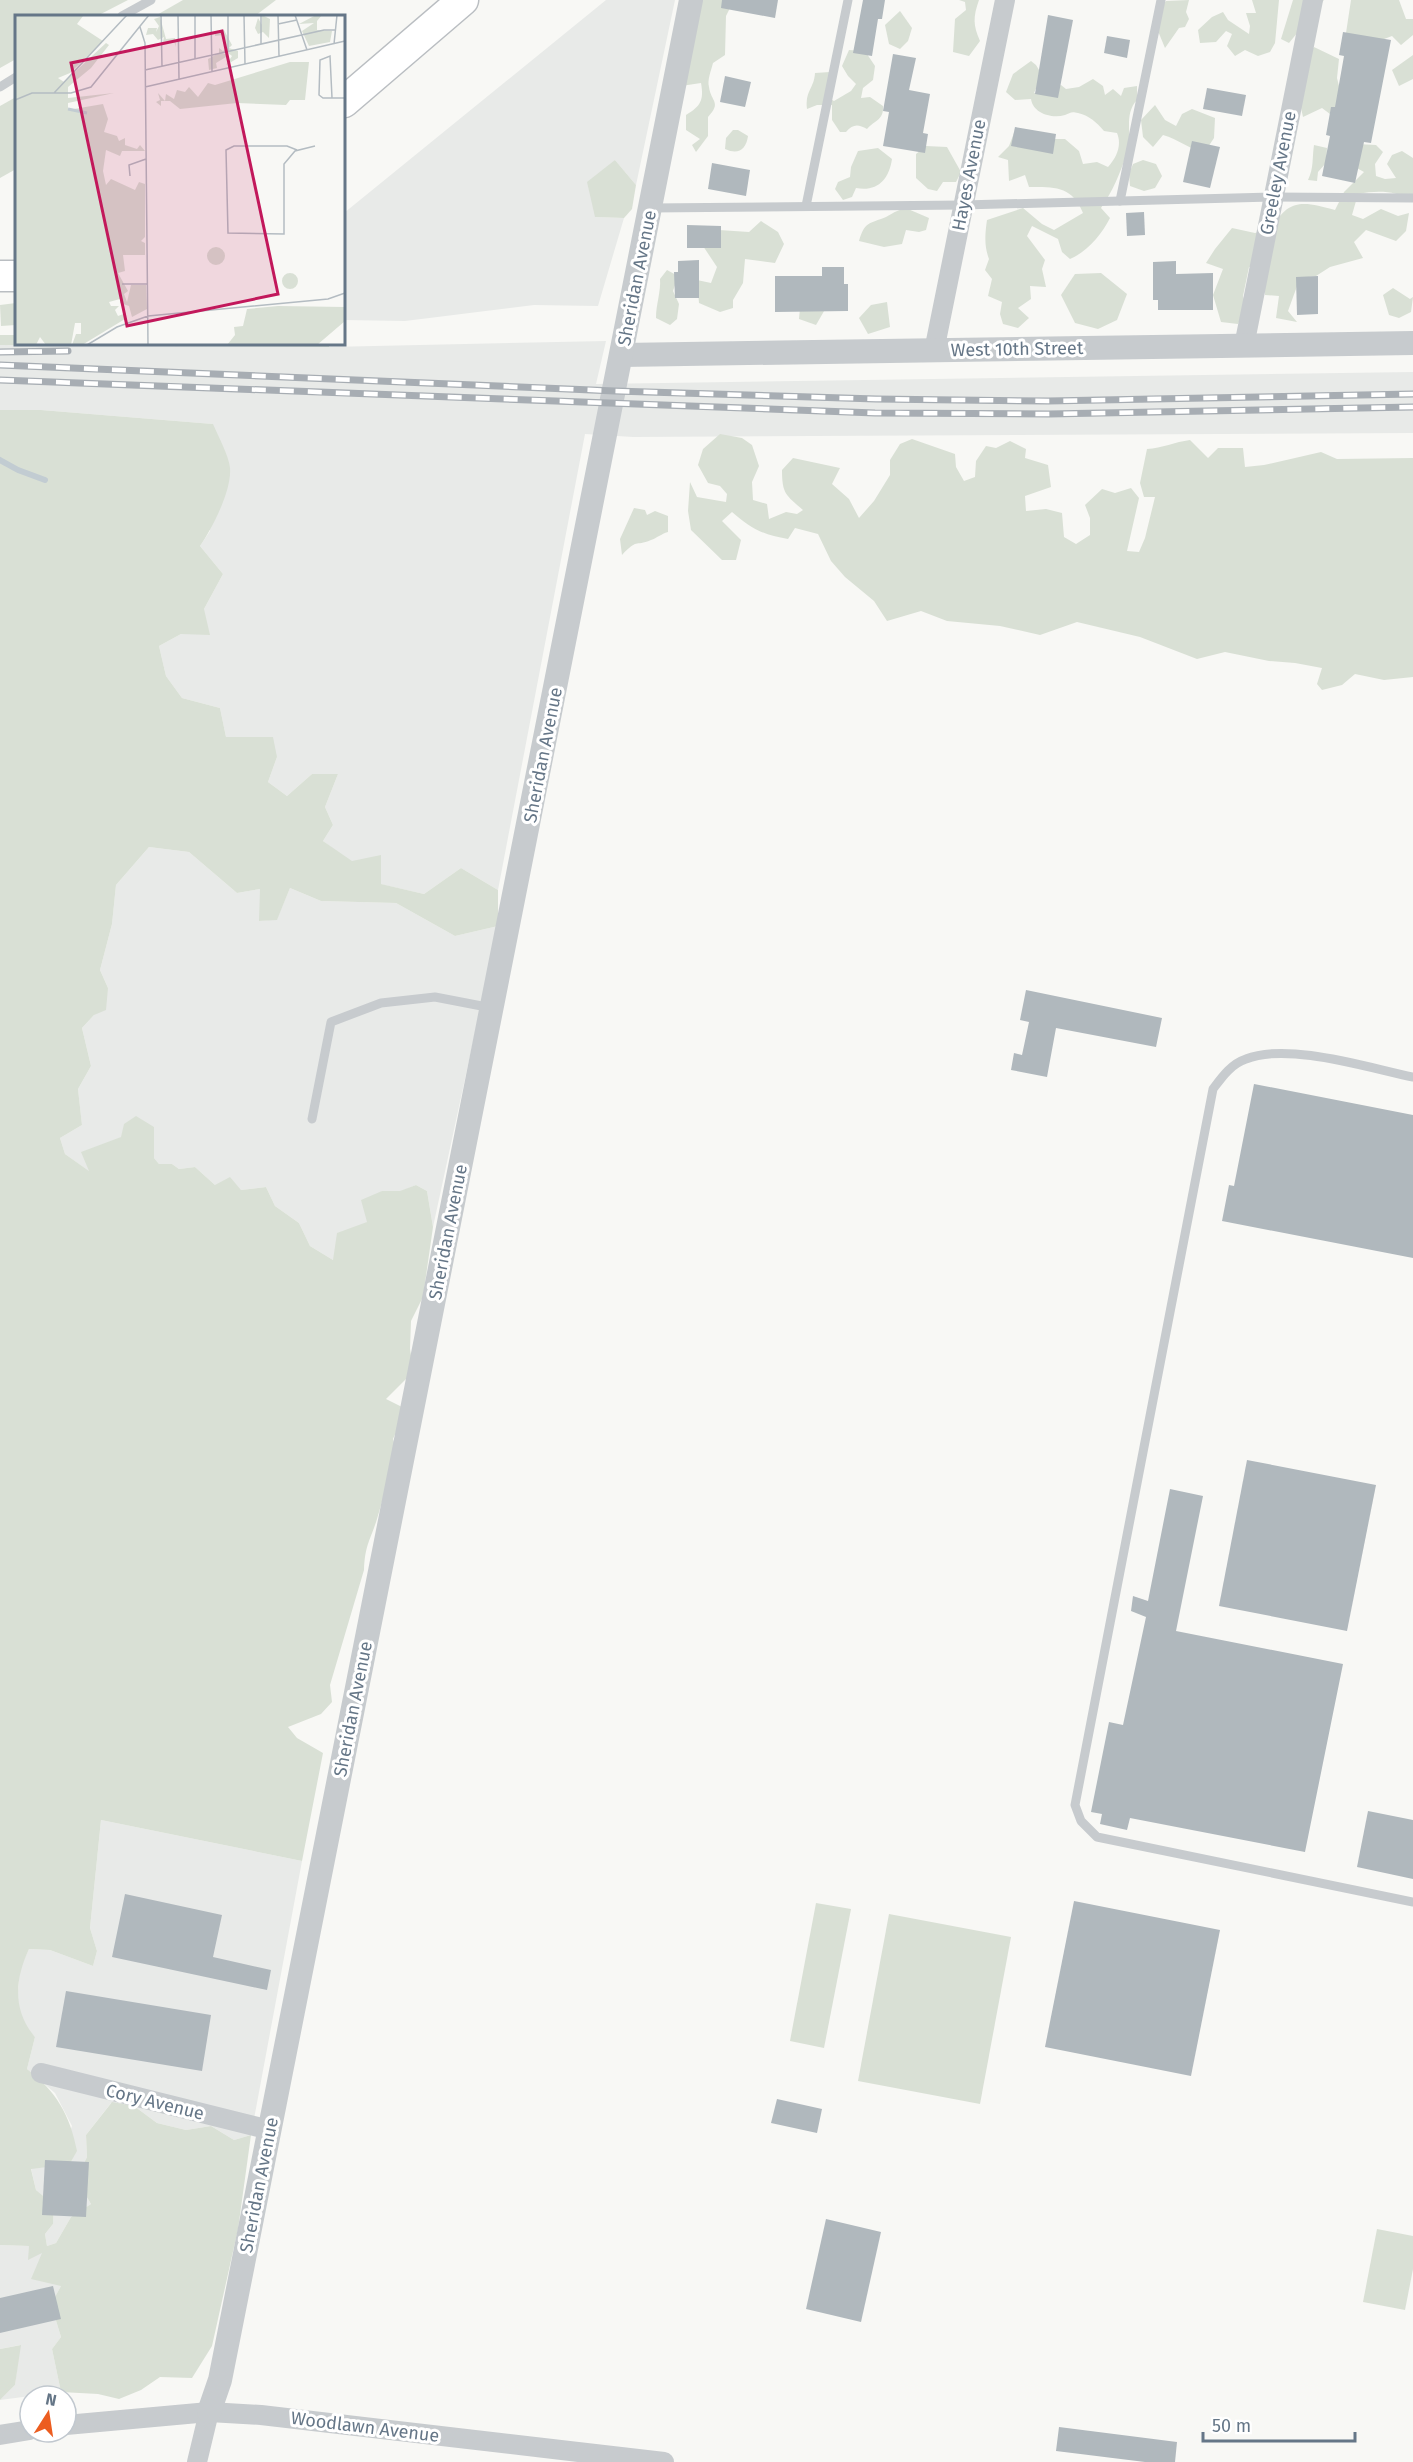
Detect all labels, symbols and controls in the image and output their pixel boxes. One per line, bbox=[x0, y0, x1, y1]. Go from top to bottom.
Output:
inset map bbox=[15, 15, 345, 345]
street label: Greeley Avenue bbox=[1255, 109, 1301, 237]
street label: Hayes Avenue bbox=[947, 117, 991, 233]
street label: Sheridan Avenue bbox=[613, 208, 661, 348]
street label: West 10th Street bbox=[950, 337, 1084, 361]
street label: Sheridan Avenue bbox=[519, 685, 567, 825]
street label: Sheridan Avenue bbox=[424, 1162, 472, 1302]
street label: Sheridan Avenue bbox=[329, 1639, 377, 1779]
street label: Cory Avenue bbox=[104, 2079, 206, 2125]
street label: Sheridan Avenue bbox=[235, 2115, 283, 2255]
north arrow bbox=[18, 2384, 78, 2444]
text: N bbox=[44, 2389, 58, 2410]
scale bar bbox=[1203, 2405, 1354, 2443]
street label: Woodlawn Avenue bbox=[290, 2407, 440, 2447]
text: 50 m bbox=[1212, 2415, 1251, 2437]

